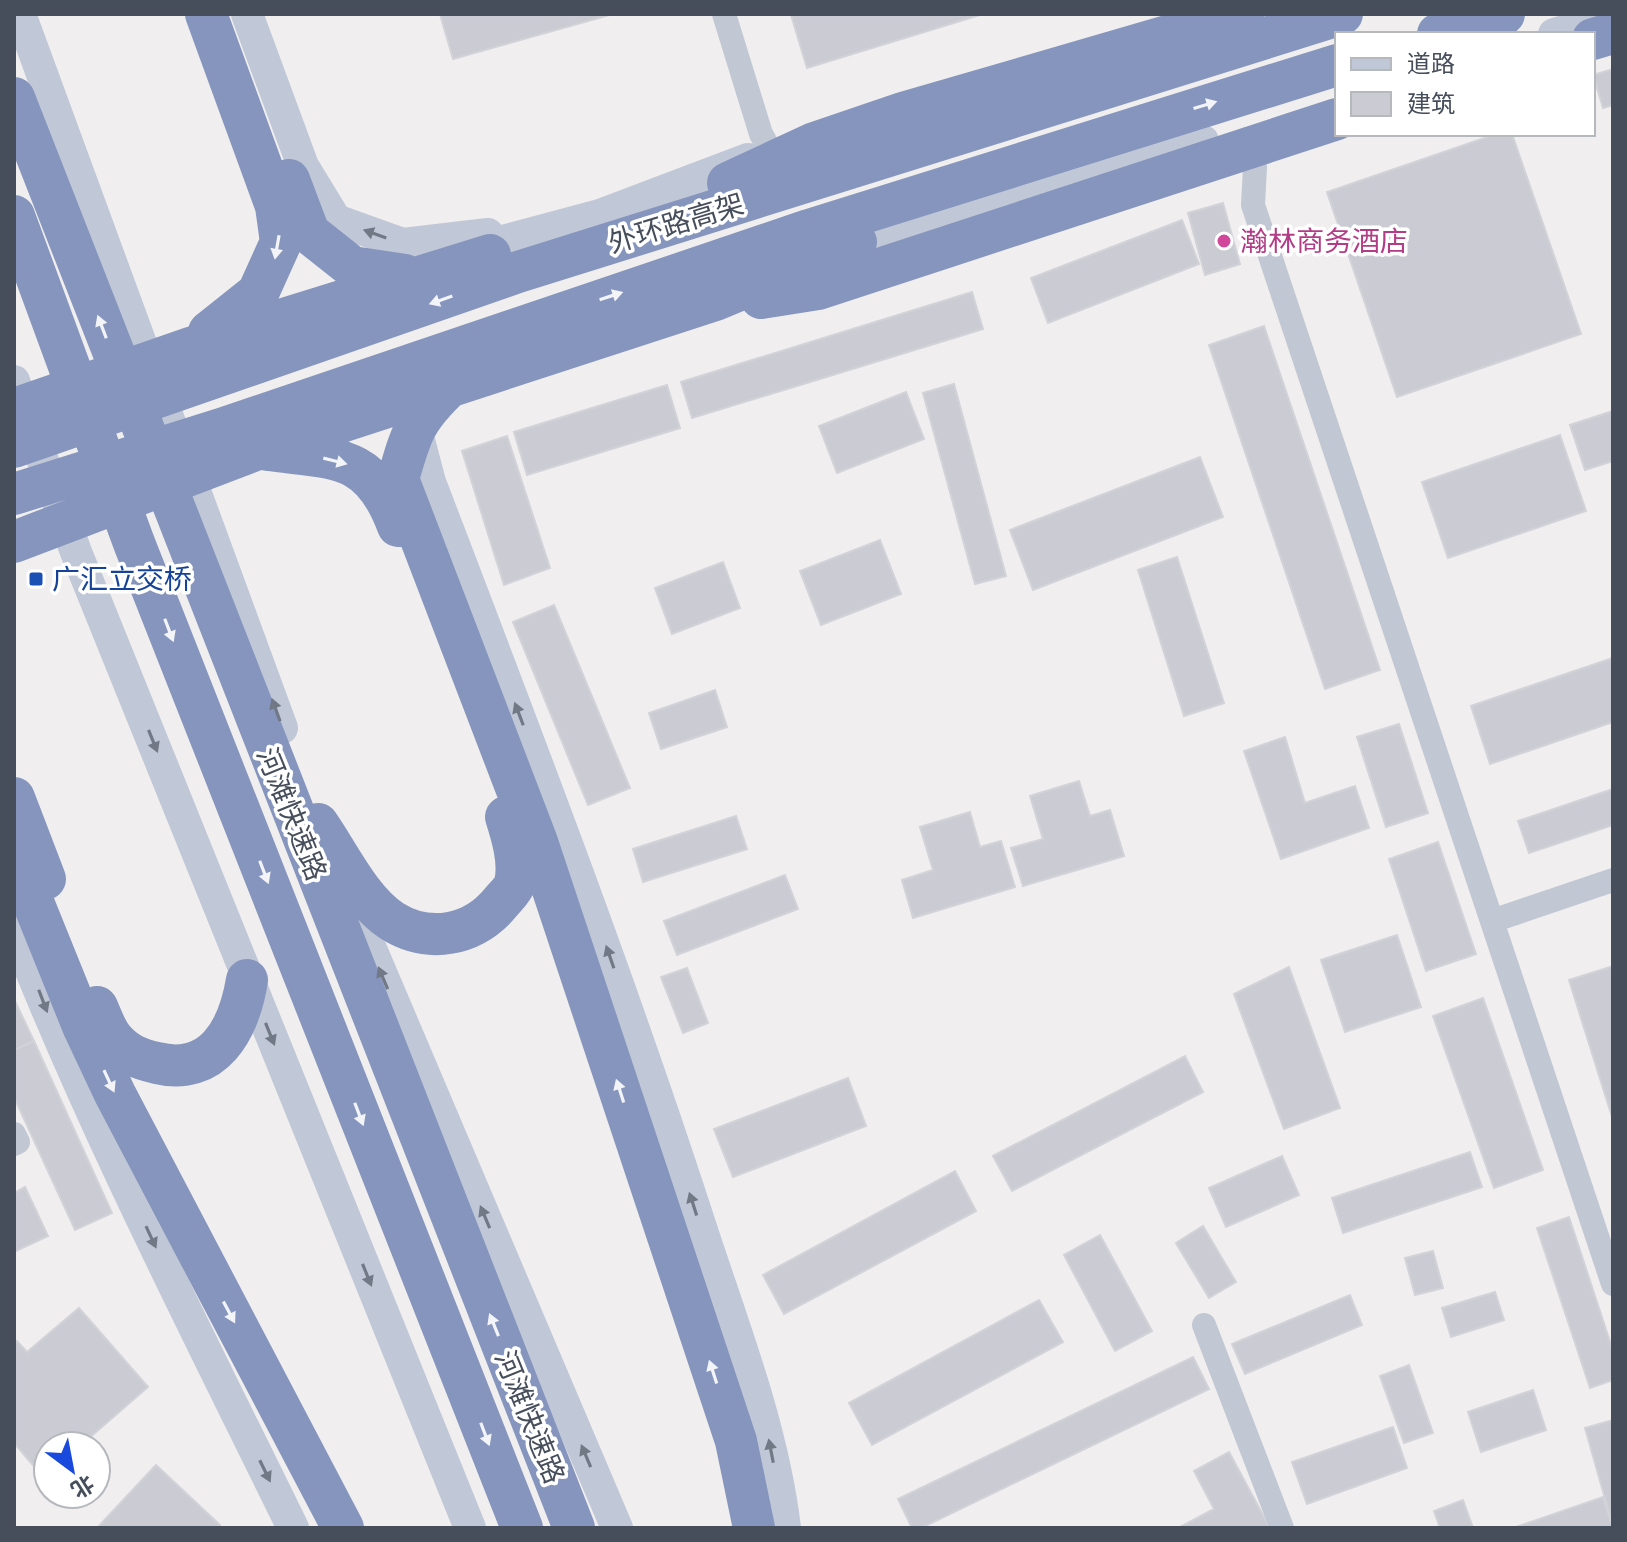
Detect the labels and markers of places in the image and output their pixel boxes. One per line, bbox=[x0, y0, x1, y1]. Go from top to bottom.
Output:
place label: 瀚林商务酒店 bbox=[1240, 223, 1408, 260]
marker: 瀚林商务酒店 bbox=[1215, 232, 1233, 250]
place label: 广汇立交桥 bbox=[52, 561, 192, 598]
marker: 广汇立交桥 bbox=[27, 570, 45, 588]

